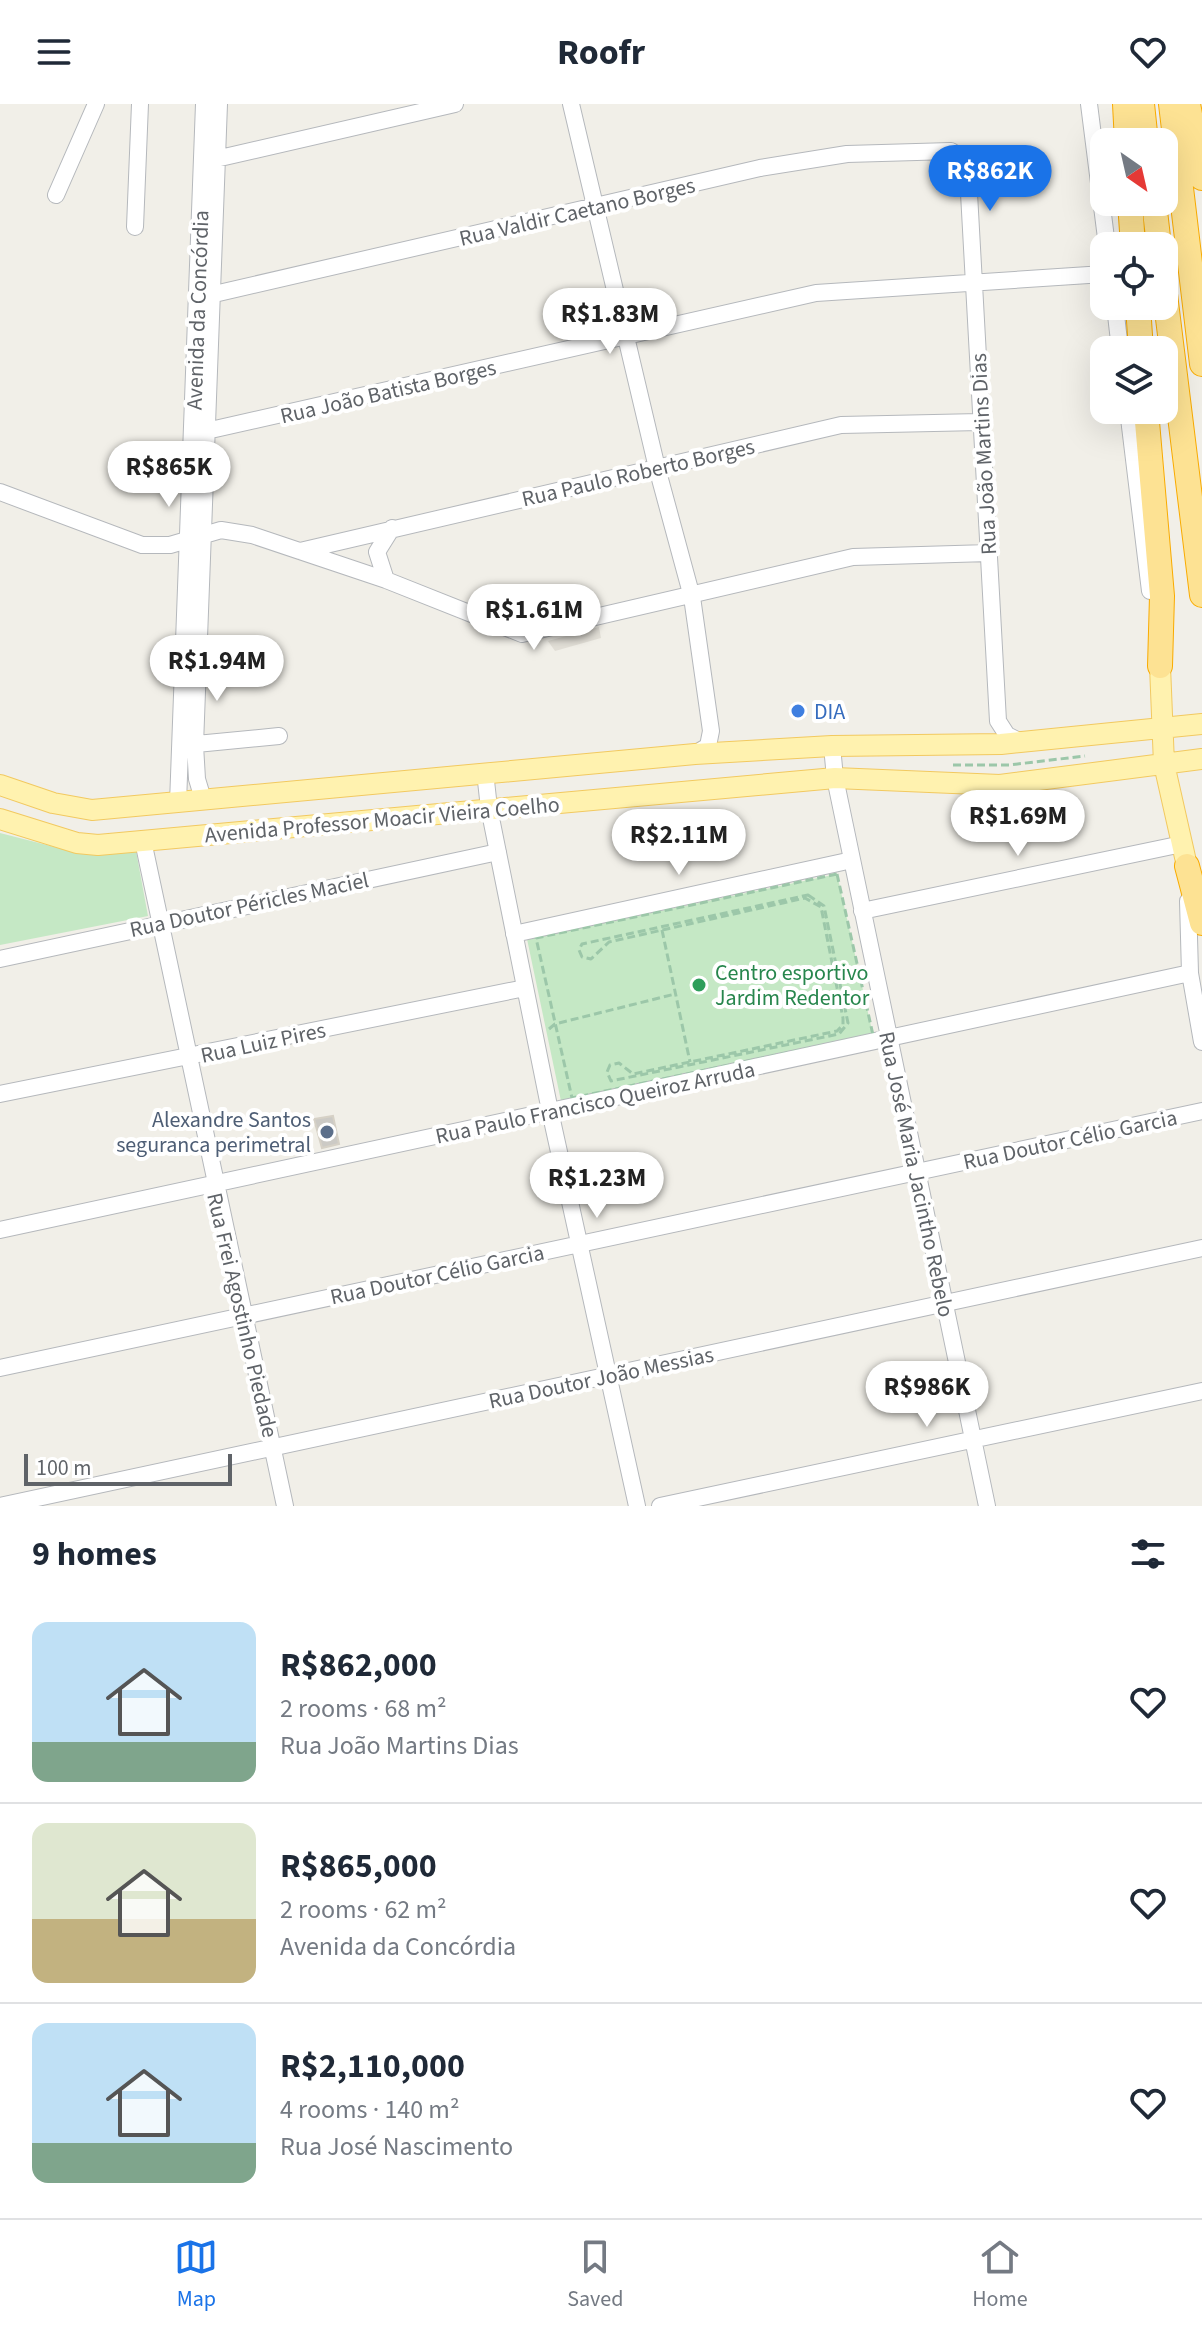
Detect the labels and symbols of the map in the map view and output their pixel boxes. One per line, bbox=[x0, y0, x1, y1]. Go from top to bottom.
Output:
north arrow bbox=[1090, 128, 1178, 216]
pin: R$862K bbox=[925, 145, 1055, 213]
street label: Rua Valdir Caetano Borges bbox=[456, 169, 698, 255]
street label: Avenida da Concórdia bbox=[179, 210, 217, 410]
pin: R$1.83M bbox=[536, 288, 684, 356]
street label: Rua João Batista Borges bbox=[277, 352, 499, 432]
street label: Rua João Martins Dias bbox=[963, 352, 1005, 556]
street label: Rua Paulo Roberto Borges bbox=[519, 431, 758, 515]
pin: R$865K bbox=[104, 441, 234, 509]
pin: R$1.61M bbox=[460, 584, 608, 652]
pin: R$1.94M bbox=[143, 635, 291, 703]
place label: DIA bbox=[814, 696, 845, 728]
marker: DIA bbox=[789, 702, 807, 720]
street label: Avenida Professor Moacir Vieira Coelho bbox=[203, 789, 561, 851]
pin: R$1.69M bbox=[944, 790, 1092, 858]
pin: R$2.11M bbox=[605, 809, 753, 877]
street label: Rua Doutor Péricles Maciel bbox=[127, 864, 372, 946]
place label: Centro esportivo Jardim Redentor bbox=[715, 957, 870, 1014]
marker: Centro esportivo Jardim Redentor bbox=[690, 976, 708, 994]
street label: Rua Luiz Pires bbox=[198, 1014, 329, 1072]
street label: Rua José Maria Jacintho Rebelo bbox=[870, 1028, 962, 1320]
street label: Rua Paulo Francisco Queiroz Arruda bbox=[432, 1053, 758, 1153]
street label: Rua Doutor Célio Garcia bbox=[960, 1102, 1180, 1178]
place label: Alexandre Santos seguranca perimetral bbox=[116, 1104, 311, 1161]
marker: Alexandre Santos seguranca perimetral bbox=[318, 1123, 336, 1141]
pin: R$1.23M bbox=[523, 1152, 671, 1220]
street label: Rua Frei Agostinho Piedade bbox=[198, 1190, 286, 1441]
street label: Rua Doutor Célio Garcia bbox=[327, 1237, 547, 1313]
street label: Rua Doutor João Messias bbox=[486, 1339, 717, 1417]
pin: R$986K bbox=[862, 1361, 992, 1429]
scale bar bbox=[24, 1450, 232, 1486]

